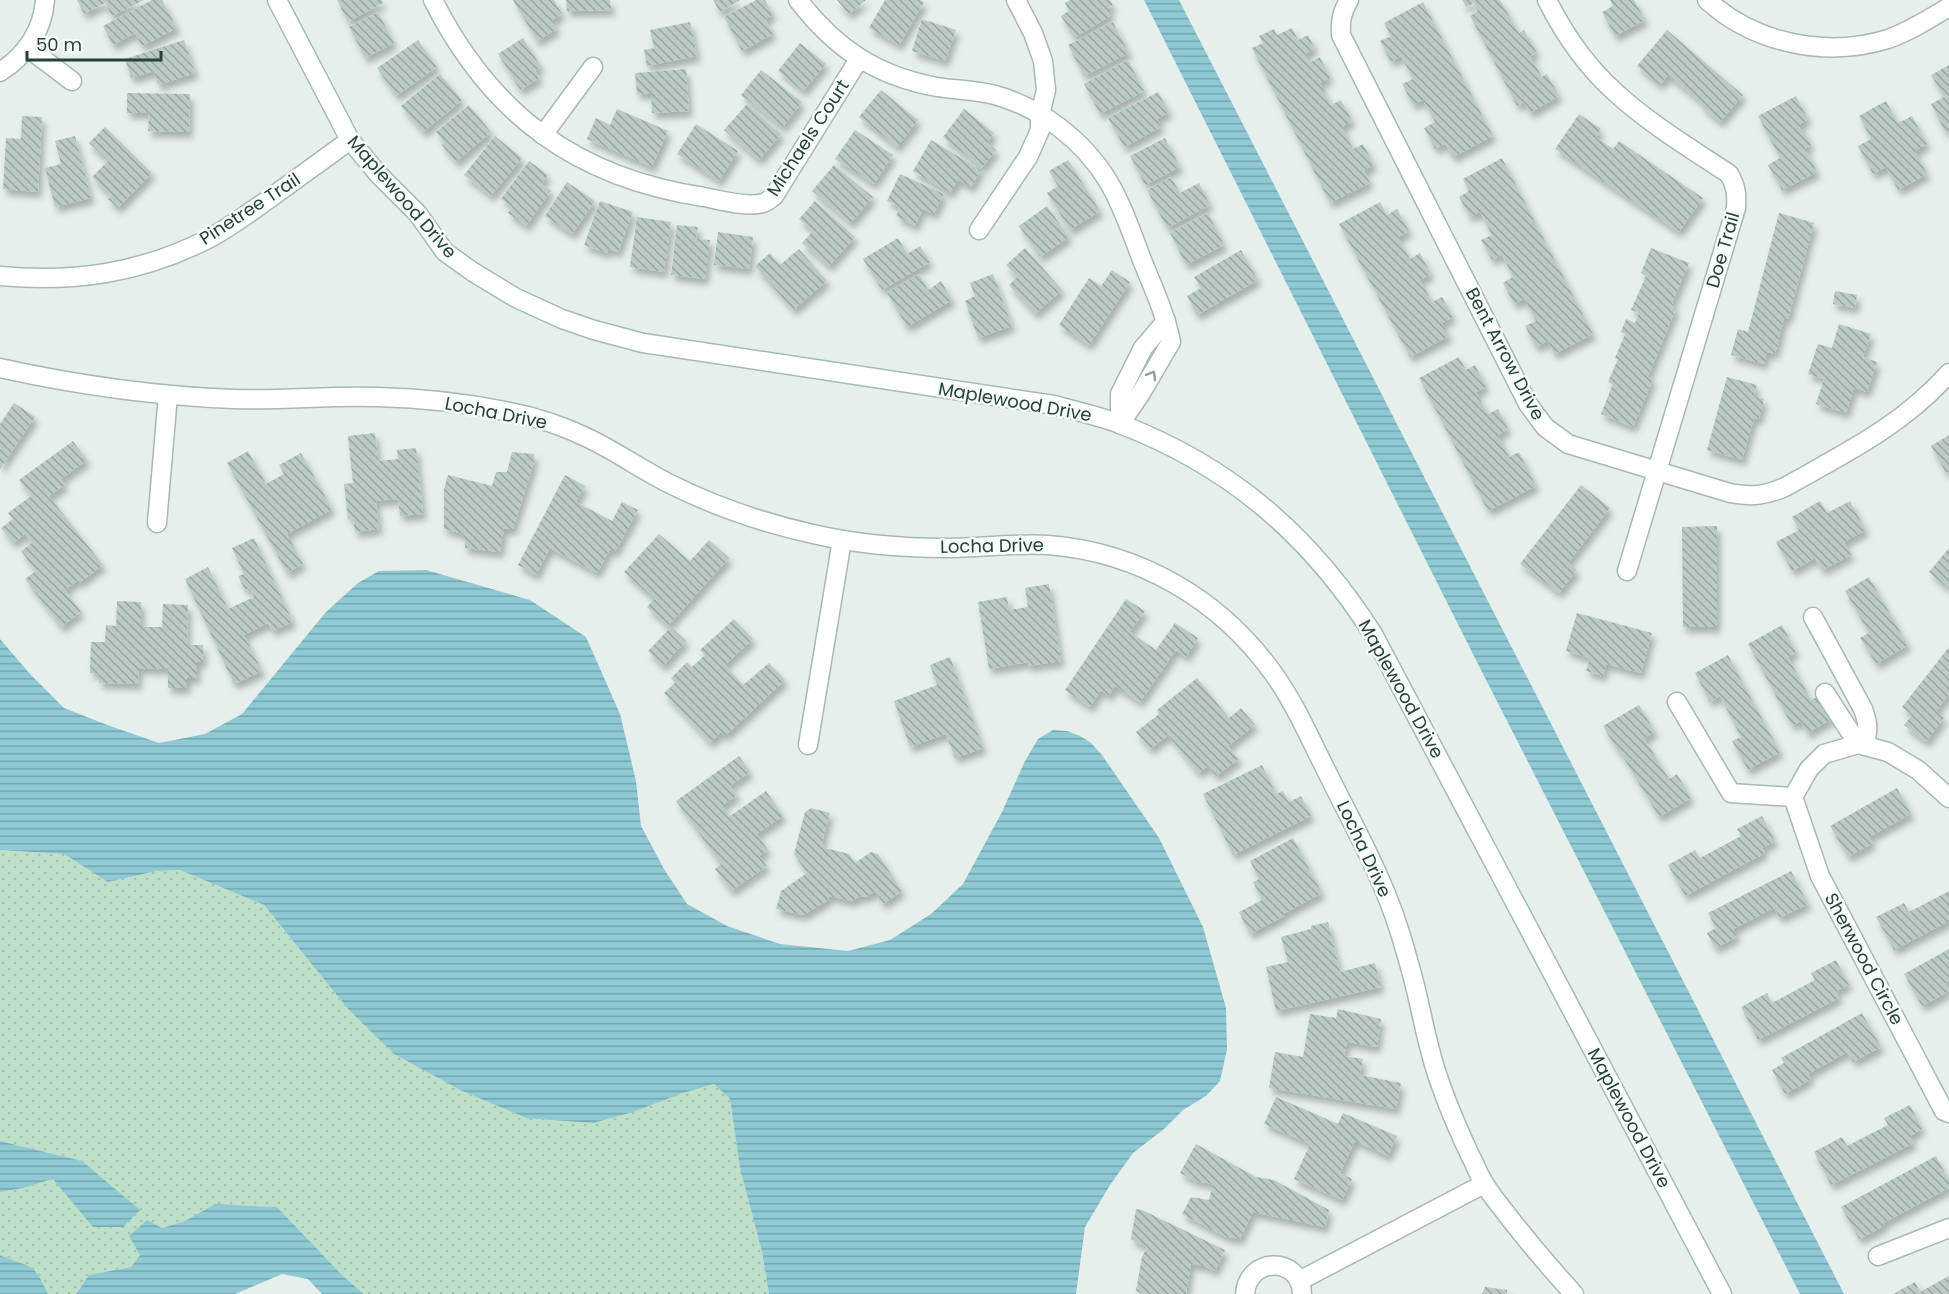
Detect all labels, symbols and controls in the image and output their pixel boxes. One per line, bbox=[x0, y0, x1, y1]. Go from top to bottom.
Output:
scale bar bbox=[27, 24, 160, 62]
text: 50 m bbox=[36, 32, 82, 57]
street label: Michaels Court bbox=[760, 75, 855, 201]
street label: Maplewood Drive bbox=[342, 130, 463, 263]
street label: Pinetree Trail bbox=[195, 167, 305, 250]
street label: Doe Trail bbox=[1700, 209, 1745, 291]
street label: Bent Arrow Drive bbox=[1460, 283, 1551, 424]
one-way arrow bbox=[1145, 371, 1156, 381]
street label: Maplewood Drive bbox=[936, 376, 1094, 427]
street label: Locha Drive bbox=[443, 390, 549, 435]
street label: Locha Drive bbox=[940, 532, 1044, 559]
street label: Maplewood Drive bbox=[1353, 615, 1450, 763]
street label: Locha Drive bbox=[1331, 796, 1398, 901]
street label: Sherwood Circle bbox=[1819, 888, 1910, 1029]
street label: Maplewood Drive bbox=[1582, 1043, 1677, 1192]

